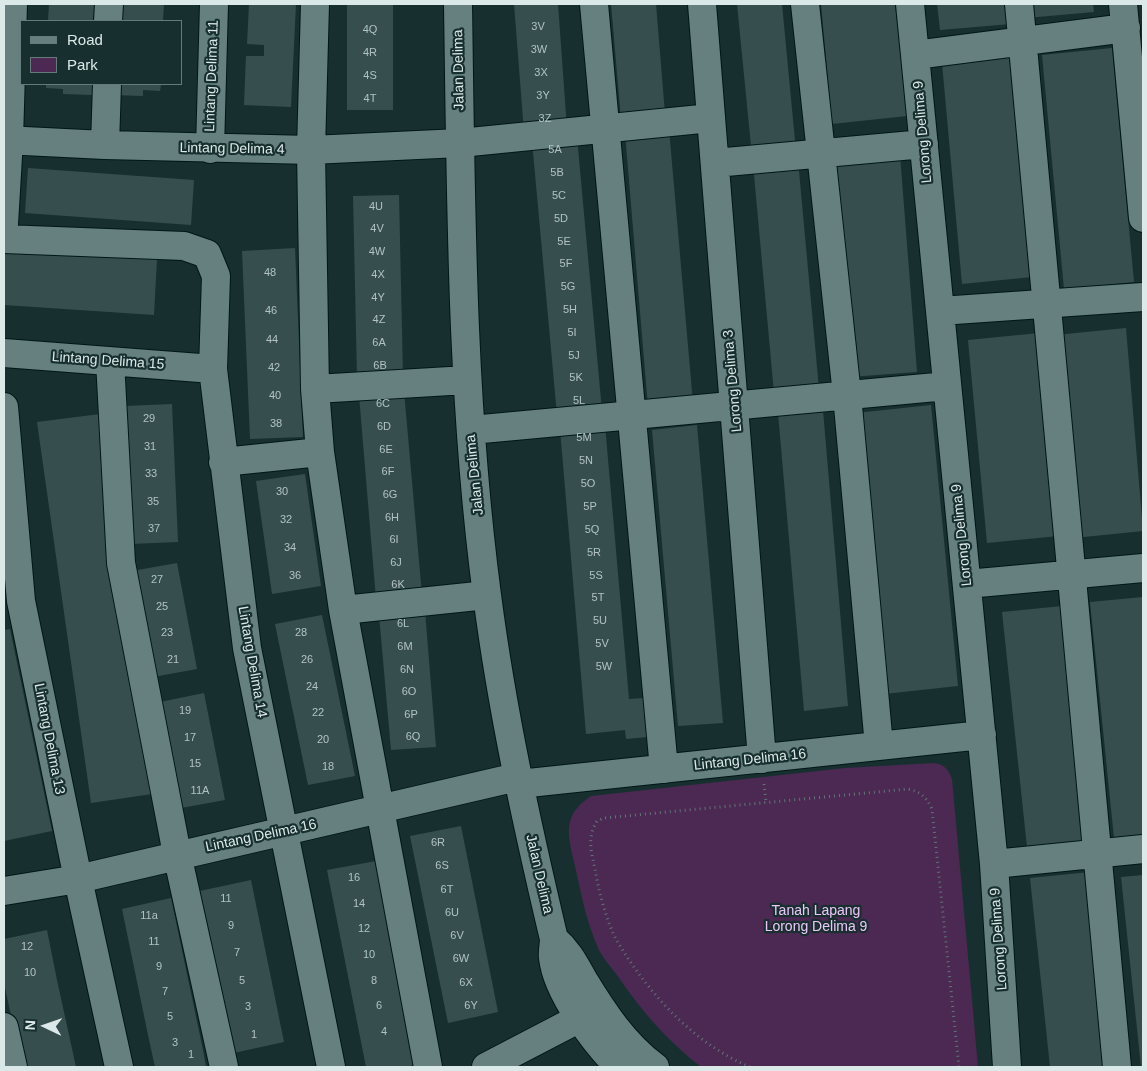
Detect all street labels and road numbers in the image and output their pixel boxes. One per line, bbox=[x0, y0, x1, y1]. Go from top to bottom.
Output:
street label: Lintang Delima 11 bbox=[202, 20, 222, 132]
street label: Jalan Delima bbox=[450, 29, 468, 111]
street label: Lorong Delima 9 bbox=[910, 80, 936, 184]
street label: Lintang Delima 4 bbox=[179, 140, 285, 158]
street label: Lorong Delima 3 bbox=[720, 329, 746, 433]
street label: Lintang Delima 15 bbox=[51, 349, 165, 373]
street label: Jalan Delima bbox=[462, 434, 488, 516]
street label: Lorong Delima 9 bbox=[948, 483, 976, 587]
street label: Lintang Delima 14 bbox=[234, 605, 270, 719]
street label: Lintang Delima 13 bbox=[30, 682, 68, 796]
street label: Lintang Delima 16 bbox=[693, 746, 807, 774]
street label: Lintang Delima 16 bbox=[204, 816, 318, 856]
street label: Jalan Delima bbox=[522, 833, 556, 915]
street label: Lorong Delima 9 bbox=[987, 887, 1011, 991]

